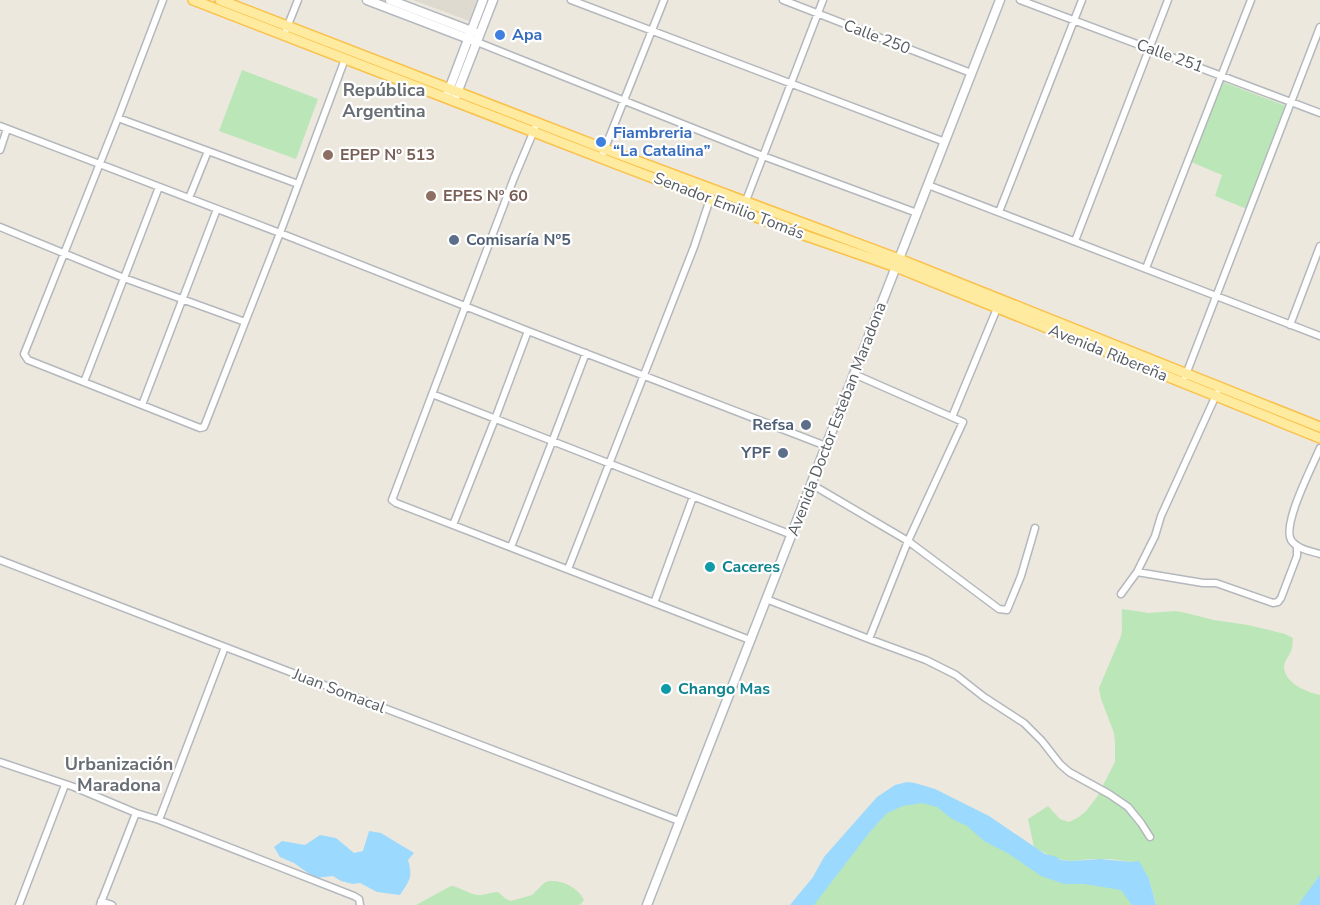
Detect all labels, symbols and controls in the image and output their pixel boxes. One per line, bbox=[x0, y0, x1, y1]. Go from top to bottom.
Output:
street label: Calle 250 bbox=[840, 14, 914, 60]
place label: Apa bbox=[512, 24, 542, 46]
marker: Apa bbox=[493, 28, 507, 42]
street label: Calle 251 bbox=[1133, 34, 1207, 78]
district label: República Argentina bbox=[342, 78, 426, 123]
place label: Fiambreria “La Catalina” bbox=[613, 122, 710, 162]
marker: Fiambreria “La Catalina” bbox=[594, 135, 608, 149]
place label: EPEP Nº 513 bbox=[340, 144, 435, 166]
marker: EPEP Nº 513 bbox=[321, 148, 335, 162]
street label: Senador Emilio Tomás bbox=[651, 167, 807, 245]
place label: EPES Nº 60 bbox=[443, 185, 528, 207]
marker: EPES Nº 60 bbox=[424, 189, 438, 203]
place label: Comisaría Nº5 bbox=[466, 229, 571, 251]
marker: Comisaría Nº5 bbox=[447, 233, 461, 247]
street label: Avenida Doctor Esteban Maradona bbox=[782, 299, 892, 539]
street label: Avenida Ribereña bbox=[1045, 319, 1171, 387]
place label: Refsa bbox=[752, 414, 794, 436]
marker: Refsa bbox=[799, 418, 813, 432]
place label: YPF bbox=[740, 442, 771, 464]
marker: YPF bbox=[776, 446, 790, 460]
place label: Caceres bbox=[722, 556, 780, 578]
marker: Caceres bbox=[703, 560, 717, 574]
street label: Juan Somacal bbox=[289, 663, 389, 719]
place label: Chango Mas bbox=[678, 678, 770, 700]
marker: Chango Mas bbox=[659, 682, 673, 696]
district label: Urbanización Maradona bbox=[65, 752, 173, 797]

